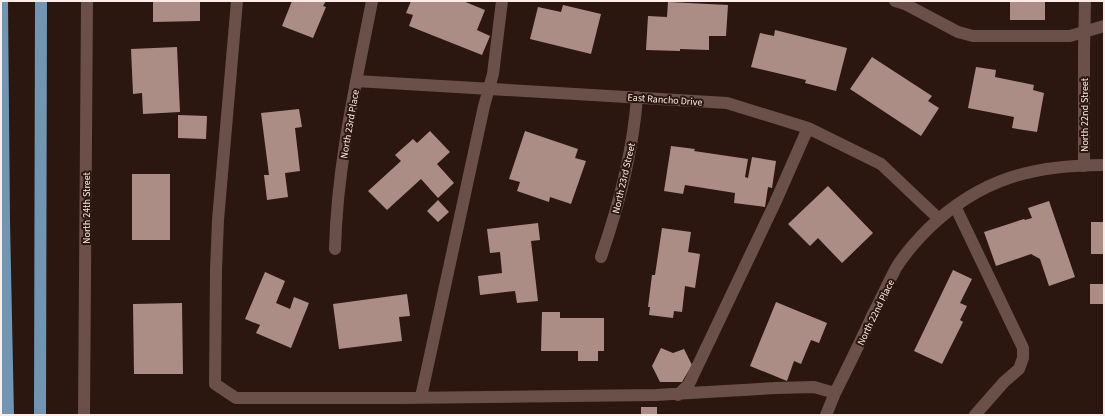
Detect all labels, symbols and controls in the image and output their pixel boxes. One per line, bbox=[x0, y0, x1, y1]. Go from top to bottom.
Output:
street label: North 22nd Street bbox=[1078, 77, 1092, 152]
street label: North 23rd Place bbox=[337, 89, 363, 160]
street label: East Rancho Drive bbox=[627, 90, 703, 110]
street label: North 23rd Street bbox=[609, 141, 639, 215]
street label: North 24th Street bbox=[80, 171, 94, 244]
street label: North 22nd Place bbox=[854, 277, 898, 348]

